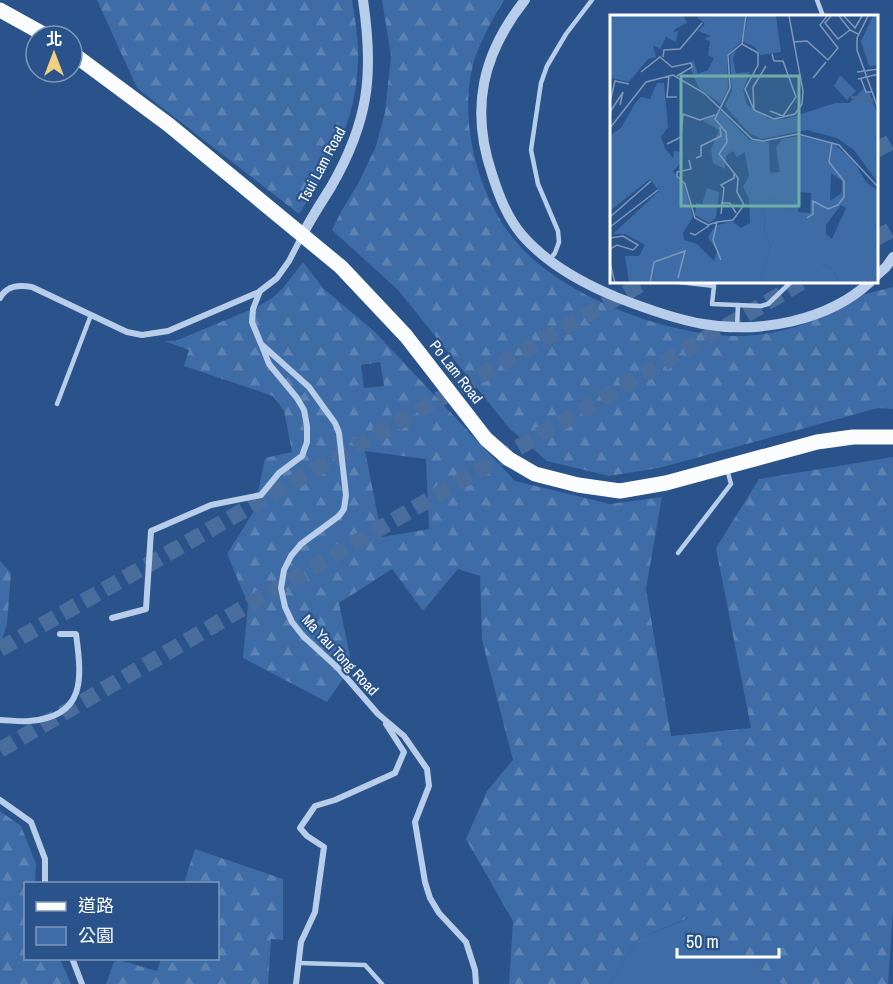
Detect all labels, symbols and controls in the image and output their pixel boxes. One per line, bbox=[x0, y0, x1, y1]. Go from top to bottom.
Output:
inset map bbox=[610, 15, 878, 284]
north arrow bbox=[24, 24, 84, 84]
text: 北 bbox=[46, 28, 62, 50]
street label: Tsui Lam Road bbox=[293, 123, 350, 206]
street label: Po Lam Road bbox=[425, 336, 488, 408]
street label: Ma Yau Tong Road bbox=[297, 609, 384, 700]
legend bbox=[24, 882, 219, 960]
text: 道路 bbox=[78, 893, 114, 918]
scale bar bbox=[677, 921, 779, 959]
text: 公園 bbox=[78, 923, 114, 948]
text: 50 m bbox=[686, 929, 719, 954]

